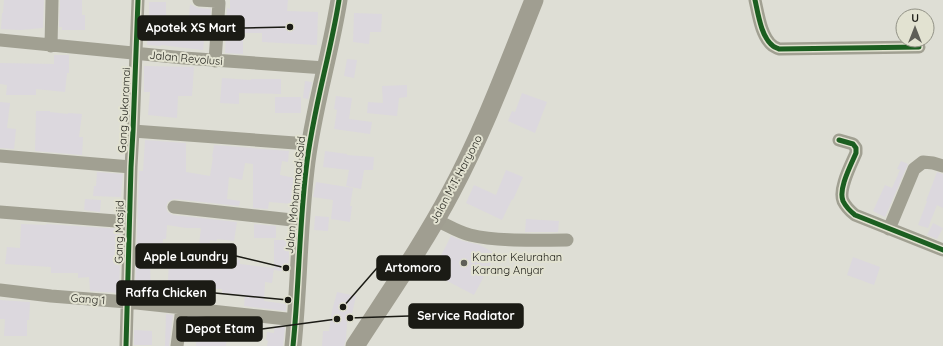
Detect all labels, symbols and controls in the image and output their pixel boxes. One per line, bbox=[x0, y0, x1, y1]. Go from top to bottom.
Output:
north arrow bbox=[895, 8, 935, 48]
text: U bbox=[911, 11, 919, 25]
callout: Apotek XS Mart bbox=[138, 16, 244, 40]
text: Apotek XS Mart bbox=[146, 20, 236, 35]
street label: Jalan Revolusi bbox=[149, 48, 223, 68]
street label: Gang Sukaramai bbox=[115, 67, 133, 153]
street label: Jalan M.T. Haryono bbox=[427, 132, 485, 225]
street label: Jalan Mohammad Said bbox=[282, 135, 308, 255]
street label: Gang Masjid bbox=[111, 200, 127, 264]
callout: Apple Laundry bbox=[136, 244, 236, 268]
text: Apple Laundry bbox=[144, 249, 228, 264]
place label: Kantor Kelurahan Karang Anyar bbox=[472, 250, 562, 277]
callout: Artomoro bbox=[377, 256, 450, 280]
marker: Kantor Kelurahan Karang Anyar bbox=[459, 258, 469, 268]
text: Artomoro bbox=[385, 260, 442, 275]
callout: Raffa Chicken bbox=[117, 281, 215, 305]
text: Raffa Chicken bbox=[125, 285, 207, 300]
street label: Gang 1 bbox=[70, 291, 106, 307]
callout: Service Radiator bbox=[409, 304, 523, 328]
text: Service Radiator bbox=[417, 308, 515, 323]
callout: Depot Etam bbox=[177, 317, 262, 341]
text: Depot Etam bbox=[185, 321, 255, 336]

